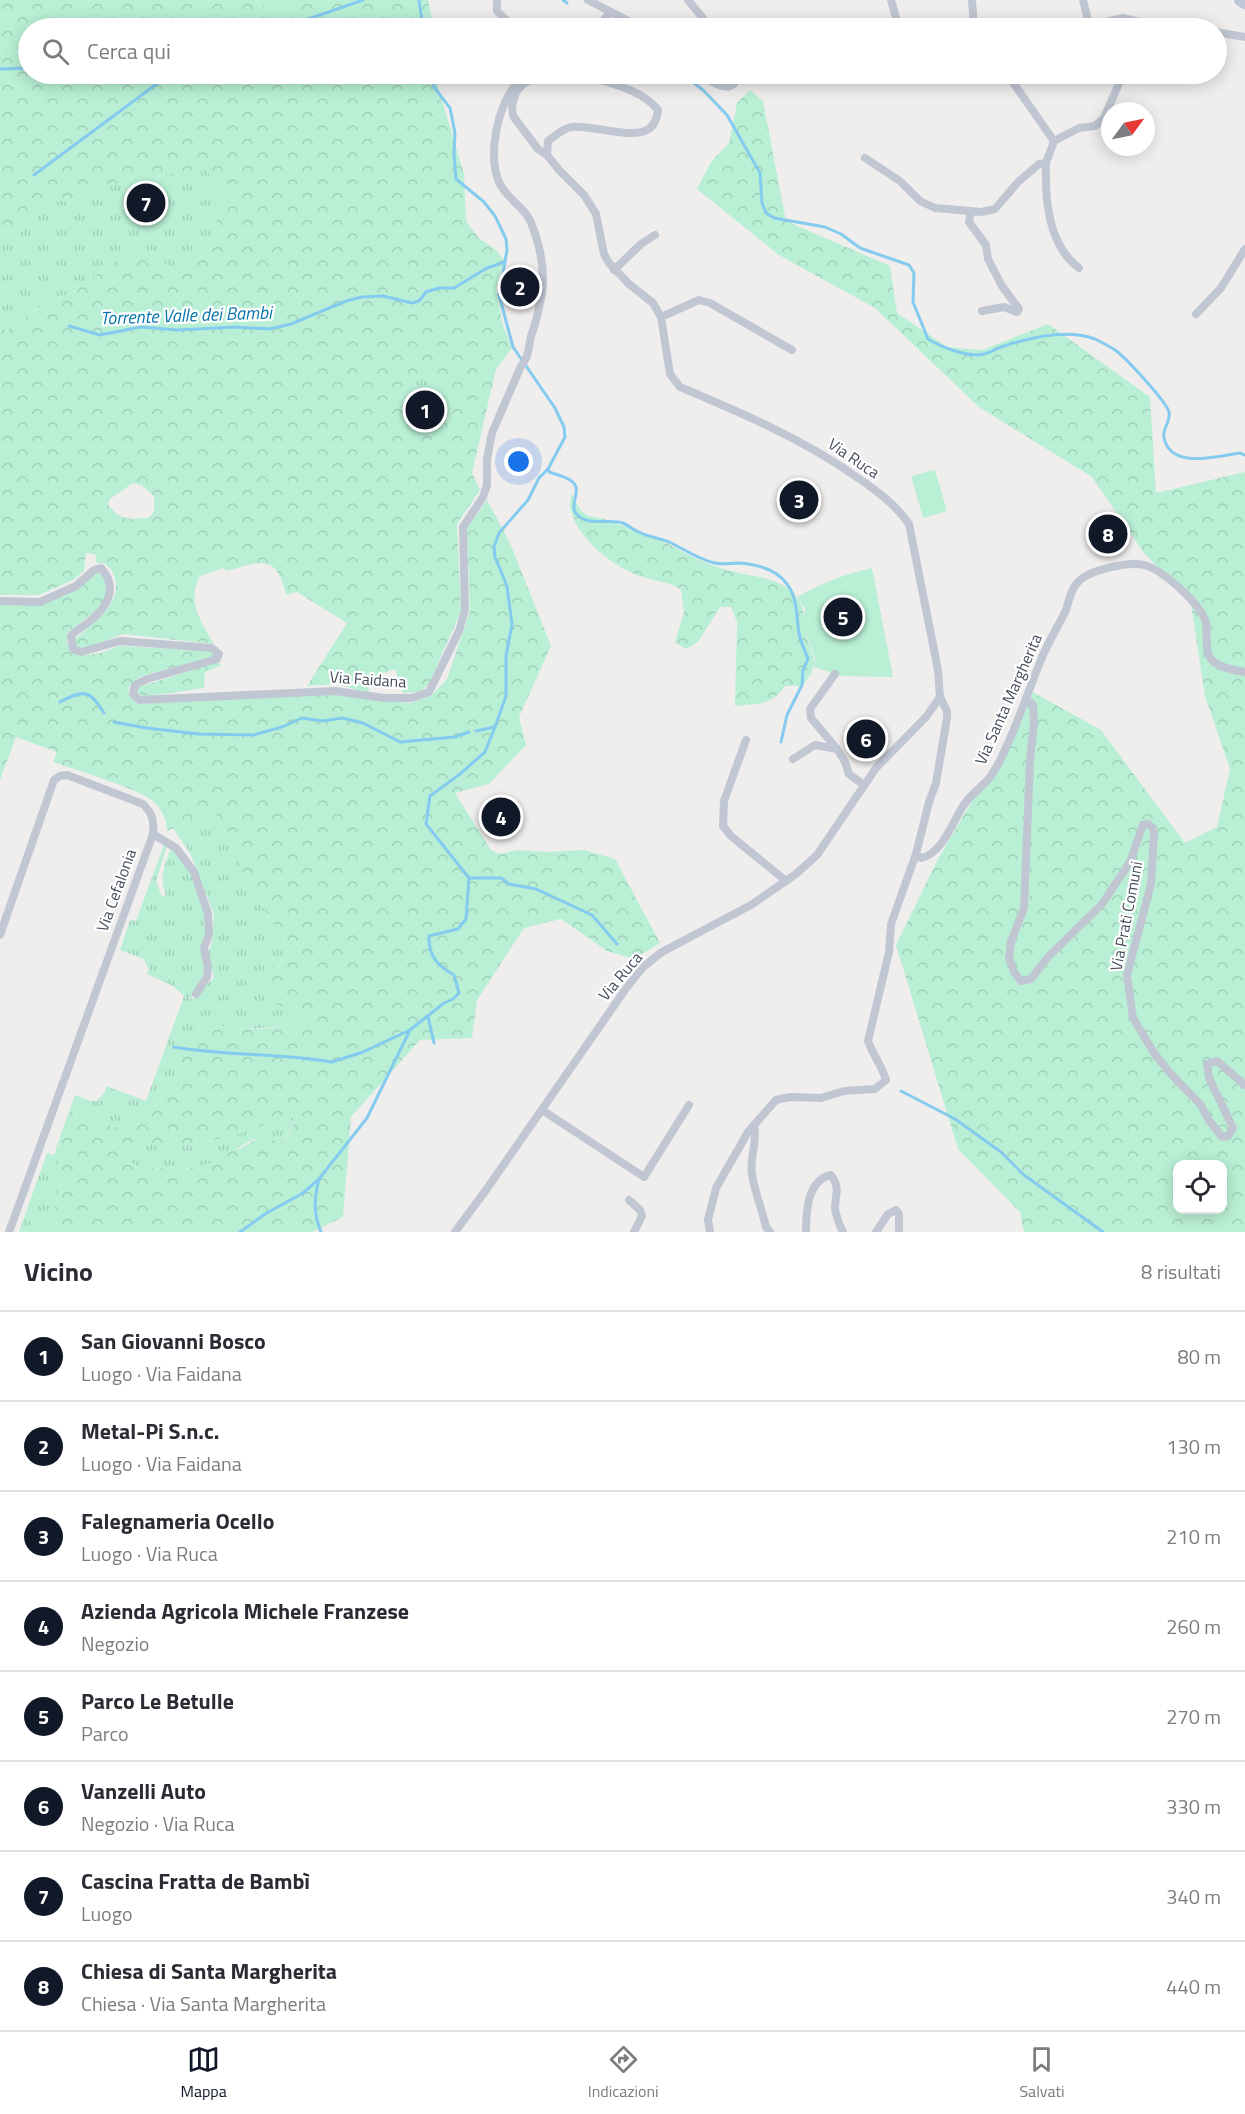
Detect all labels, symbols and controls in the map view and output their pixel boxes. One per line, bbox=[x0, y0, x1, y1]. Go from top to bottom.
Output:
search box bbox=[18, 18, 1227, 84]
text: Cerca qui bbox=[87, 34, 171, 68]
icon: search bbox=[39, 35, 72, 68]
north arrow bbox=[1101, 102, 1155, 156]
pin: 7 bbox=[126, 180, 166, 226]
pin: 2 bbox=[500, 264, 540, 310]
water label: Torrente Valle dei Bambi bbox=[100, 298, 274, 331]
pin: 1 bbox=[406, 388, 444, 432]
street label: Via Ruca bbox=[823, 432, 885, 484]
your location bbox=[504, 447, 533, 476]
pin: 3 bbox=[780, 478, 818, 522]
pin: 8 bbox=[1088, 512, 1128, 556]
pin: 5 bbox=[824, 594, 862, 640]
street label: Via Santa Margherita bbox=[968, 630, 1048, 768]
street label: Via Faidana bbox=[329, 664, 407, 694]
pin: 6 bbox=[846, 716, 886, 762]
pin: 4 bbox=[482, 794, 520, 840]
street label: Via Cefalonia bbox=[90, 845, 142, 935]
street label: Via Prati Comuni bbox=[1104, 859, 1148, 973]
street label: Via Ruca bbox=[592, 946, 648, 1006]
map controls bbox=[1173, 1160, 1227, 1214]
button: locate bbox=[1173, 1160, 1227, 1214]
text: Vicino bbox=[24, 1252, 93, 1291]
text: 8 risultati bbox=[1141, 1256, 1221, 1287]
text: San Giovanni Bosco bbox=[81, 1324, 266, 1358]
text: 1 bbox=[38, 1341, 49, 1372]
text: 80 m bbox=[1177, 1341, 1221, 1372]
text: Luogo · Via Faidana bbox=[81, 1358, 242, 1389]
text: Metal-Pi S.n.c. bbox=[81, 1414, 219, 1448]
text: 2 bbox=[38, 1431, 49, 1462]
text: 130 m bbox=[1166, 1431, 1221, 1462]
text: Luogo · Via Faidana bbox=[81, 1448, 242, 1479]
text: Falegnameria Ocello bbox=[81, 1504, 274, 1538]
text: 3 bbox=[38, 1521, 49, 1552]
text: 210 m bbox=[1166, 1521, 1221, 1552]
text: Luogo · Via Ruca bbox=[81, 1538, 218, 1569]
text: Azienda Agricola Michele Franzese bbox=[81, 1594, 409, 1628]
text: 4 bbox=[38, 1611, 49, 1642]
text: 260 m bbox=[1166, 1611, 1221, 1642]
text: Negozio bbox=[81, 1628, 149, 1659]
text: Parco Le Betulle bbox=[81, 1684, 234, 1718]
text: 5 bbox=[38, 1701, 49, 1732]
text: 270 m bbox=[1166, 1701, 1221, 1732]
text: Parco bbox=[81, 1718, 129, 1749]
text: Vanzelli Auto bbox=[81, 1774, 206, 1808]
text: 6 bbox=[38, 1791, 49, 1822]
text: 330 m bbox=[1166, 1791, 1221, 1822]
text: Negozio · Via Ruca bbox=[81, 1808, 235, 1839]
text: Cascina Fratta de Bambì bbox=[81, 1864, 310, 1898]
text: 7 bbox=[38, 1881, 49, 1912]
text: 340 m bbox=[1166, 1881, 1221, 1912]
text: Luogo bbox=[81, 1898, 133, 1929]
text: Chiesa di Santa Margherita bbox=[81, 1954, 337, 1988]
text: 8 bbox=[38, 1971, 49, 2002]
text: 440 m bbox=[1166, 1971, 1221, 2002]
text: Chiesa · Via Santa Margherita bbox=[81, 1988, 326, 2019]
tab: Mappa bbox=[180, 2043, 227, 2103]
tab: Indicazioni bbox=[588, 2043, 659, 2103]
tab: Salvati bbox=[1019, 2043, 1065, 2103]

